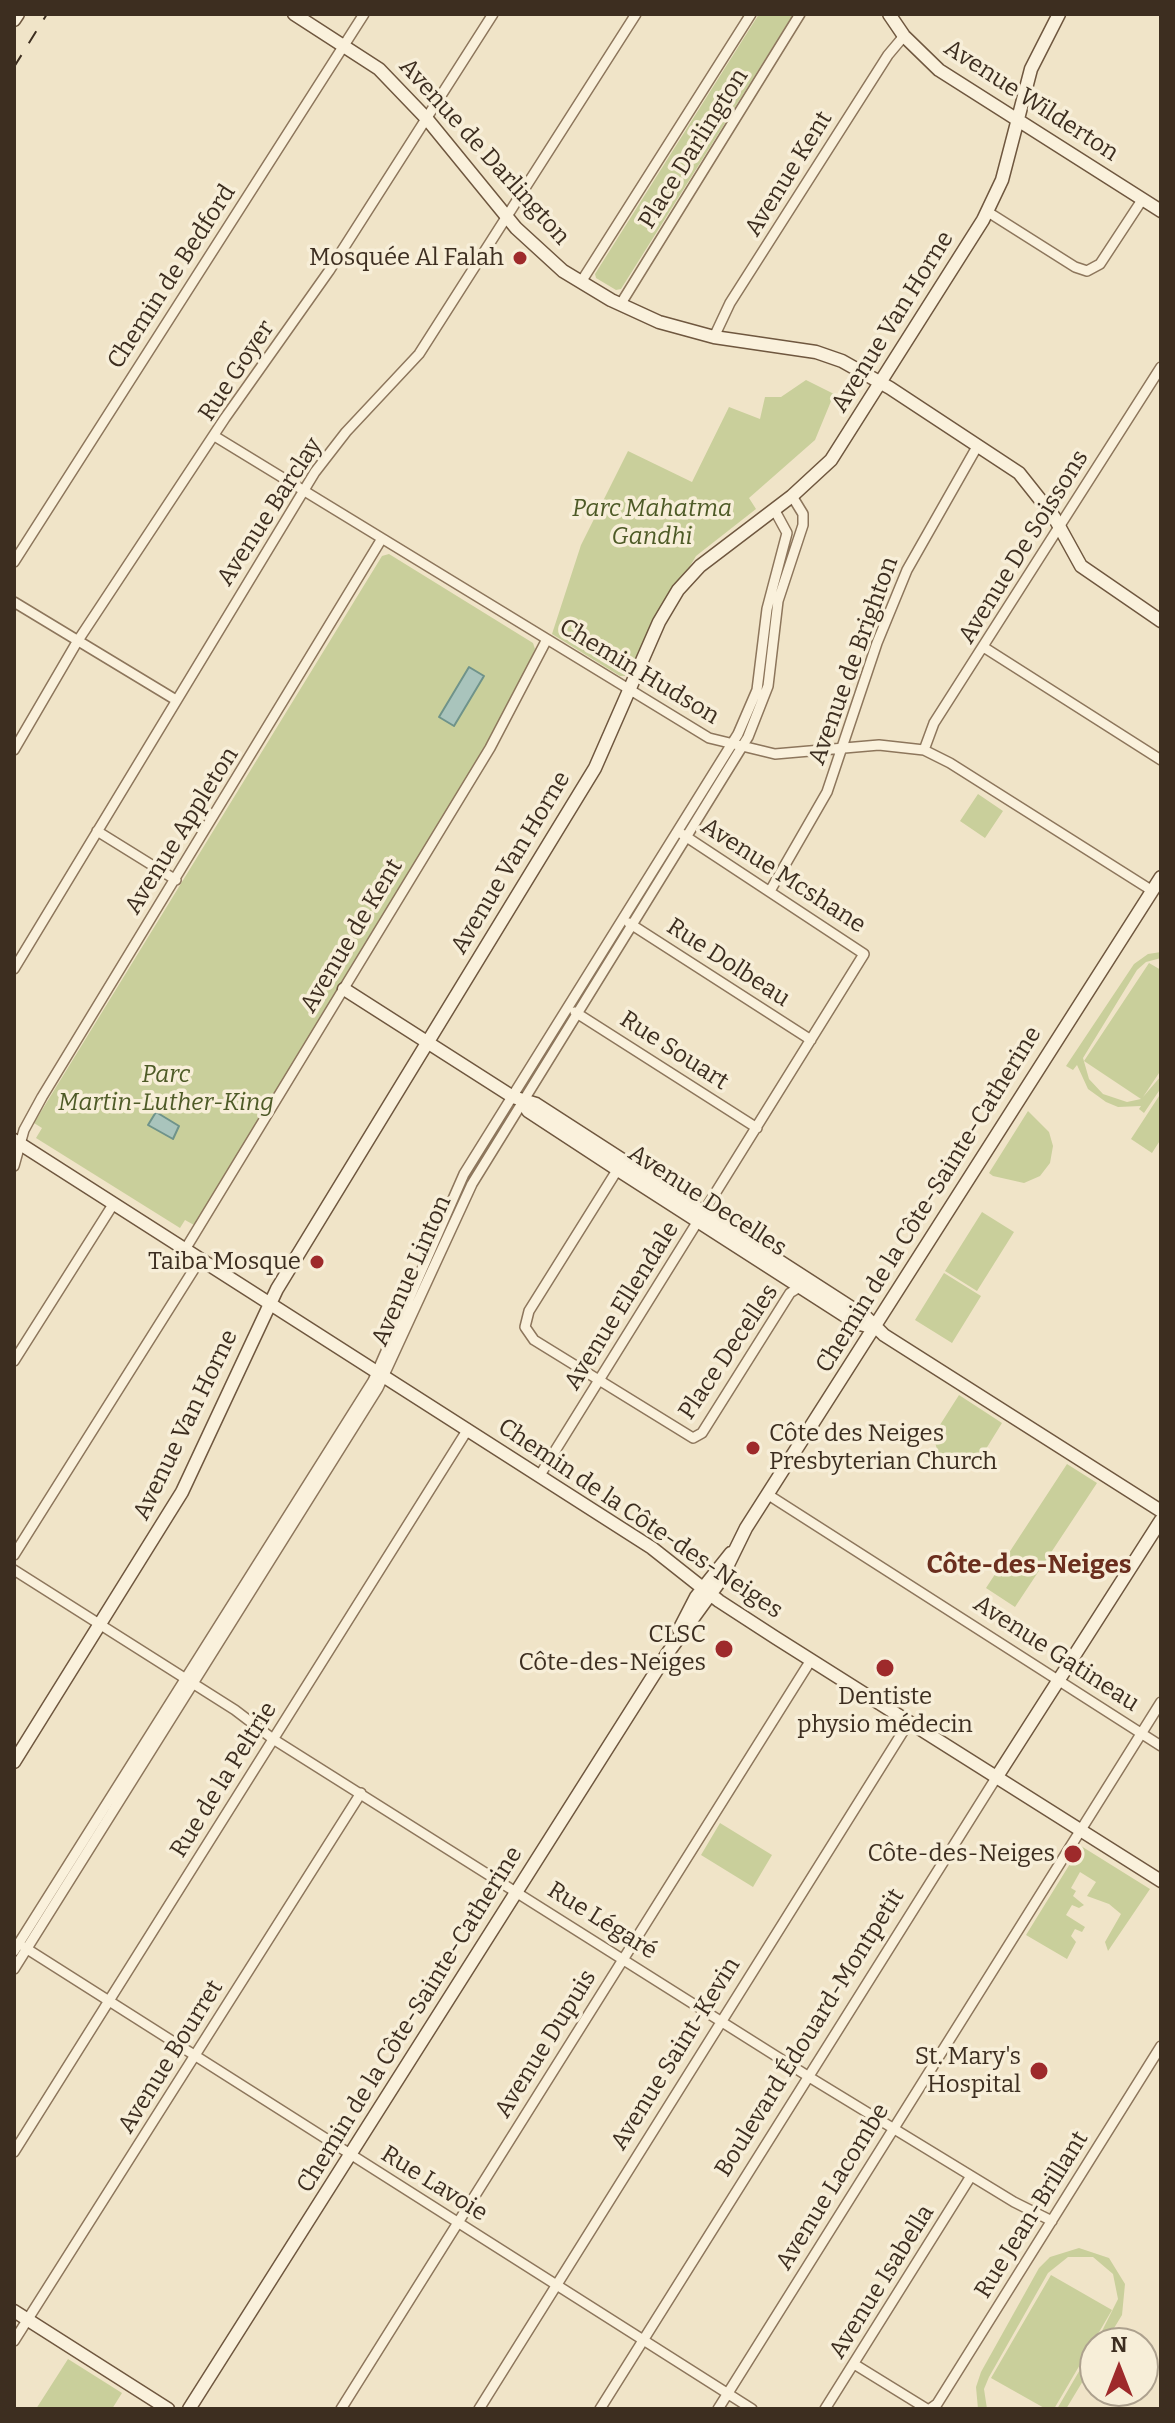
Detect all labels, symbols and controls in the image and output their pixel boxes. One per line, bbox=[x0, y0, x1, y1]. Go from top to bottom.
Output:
street label: Avenue Wilderton bbox=[938, 34, 1124, 168]
street label: Avenue de Darlington bbox=[393, 53, 575, 251]
street label: Place Darlington bbox=[633, 64, 755, 234]
street label: Avenue Kent bbox=[739, 106, 839, 242]
street label: Chemin de Bedford bbox=[102, 180, 242, 374]
street label: Avenue Van Horne bbox=[826, 226, 960, 418]
place label: Mosquée Al Falah bbox=[309, 244, 504, 272]
marker: Mosquée Al Falah bbox=[511, 249, 529, 267]
street label: Rue Goyer bbox=[193, 315, 281, 427]
street label: Avenue Barclay bbox=[211, 433, 329, 591]
street label: Avenue De Soissons bbox=[953, 445, 1095, 649]
park label: Parc Mahatma Gandhi bbox=[572, 495, 732, 551]
street label: Avenue de Brighton bbox=[803, 553, 905, 769]
street label: Chemin Hudson bbox=[554, 613, 724, 731]
street label: Avenue Appleton bbox=[119, 742, 245, 920]
street label: Avenue Van Horne bbox=[445, 766, 577, 960]
street label: Avenue Mcshane bbox=[695, 812, 871, 940]
street label: Avenue de Kent bbox=[295, 854, 409, 1018]
street label: Rue Dolbeau bbox=[661, 913, 795, 1013]
street label: Rue Souart bbox=[614, 1005, 734, 1097]
street label: Chemin de la Côte-Sainte-Catherine bbox=[810, 1022, 1048, 1378]
park label: Parc Martin-Luther-King bbox=[58, 1061, 274, 1117]
street label: Avenue Decelles bbox=[623, 1139, 791, 1263]
street label: Avenue Linton bbox=[366, 1191, 458, 1351]
street label: Avenue Ellendale bbox=[559, 1216, 685, 1396]
place label: Taiba Mosque bbox=[148, 1248, 301, 1276]
marker: Taiba Mosque bbox=[308, 1253, 326, 1271]
street label: Place Decelles bbox=[673, 1279, 785, 1425]
street label: Avenue Van Horne bbox=[127, 1325, 245, 1525]
street label: Chemin de la Côte-des-Neiges bbox=[492, 1413, 788, 1625]
place label: Côte des Neiges Presbyterian Church bbox=[769, 1420, 997, 1476]
marker: Côte des Neiges Presbyterian Church bbox=[744, 1439, 762, 1457]
district label: Côte-des-Neiges bbox=[927, 1550, 1131, 1582]
street label: Avenue Gatineau bbox=[968, 1590, 1144, 1718]
place label: CLSC Côte-des-Neiges bbox=[518, 1621, 706, 1677]
marker: CLSC Côte-des-Neiges bbox=[713, 1638, 735, 1660]
marker: Dentiste physio médecin bbox=[874, 1657, 896, 1679]
place label: Dentiste physio médecin bbox=[797, 1683, 973, 1739]
street label: Rue de la Peltrie bbox=[165, 1697, 283, 1863]
place label: Côte-des-Neiges bbox=[867, 1840, 1055, 1868]
street label: Chemin de la Côte-Sainte-Catherine bbox=[291, 1842, 529, 2198]
marker: Côte-des-Neiges bbox=[1062, 1843, 1084, 1865]
street label: Rue Légaré bbox=[542, 1876, 662, 1966]
street label: Boulevard Édouard-Montpetit bbox=[709, 1884, 911, 2182]
street label: Avenue Saint-Kevin bbox=[605, 1952, 747, 2156]
street label: Avenue Dupuis bbox=[489, 1965, 603, 2123]
street label: Avenue Bourret bbox=[112, 1975, 230, 2139]
place label: St. Mary's Hospital bbox=[915, 2043, 1021, 2099]
marker: St. Mary's Hospital bbox=[1028, 2060, 1050, 2082]
street label: Avenue Lacombe bbox=[770, 2098, 896, 2276]
street label: Rue Jean-Brillant bbox=[969, 2126, 1095, 2304]
street label: Rue Lavoie bbox=[376, 2140, 492, 2228]
street label: Avenue Isabella bbox=[823, 2200, 941, 2364]
north arrow bbox=[1079, 2327, 1159, 2407]
text: N bbox=[1111, 2331, 1127, 2358]

